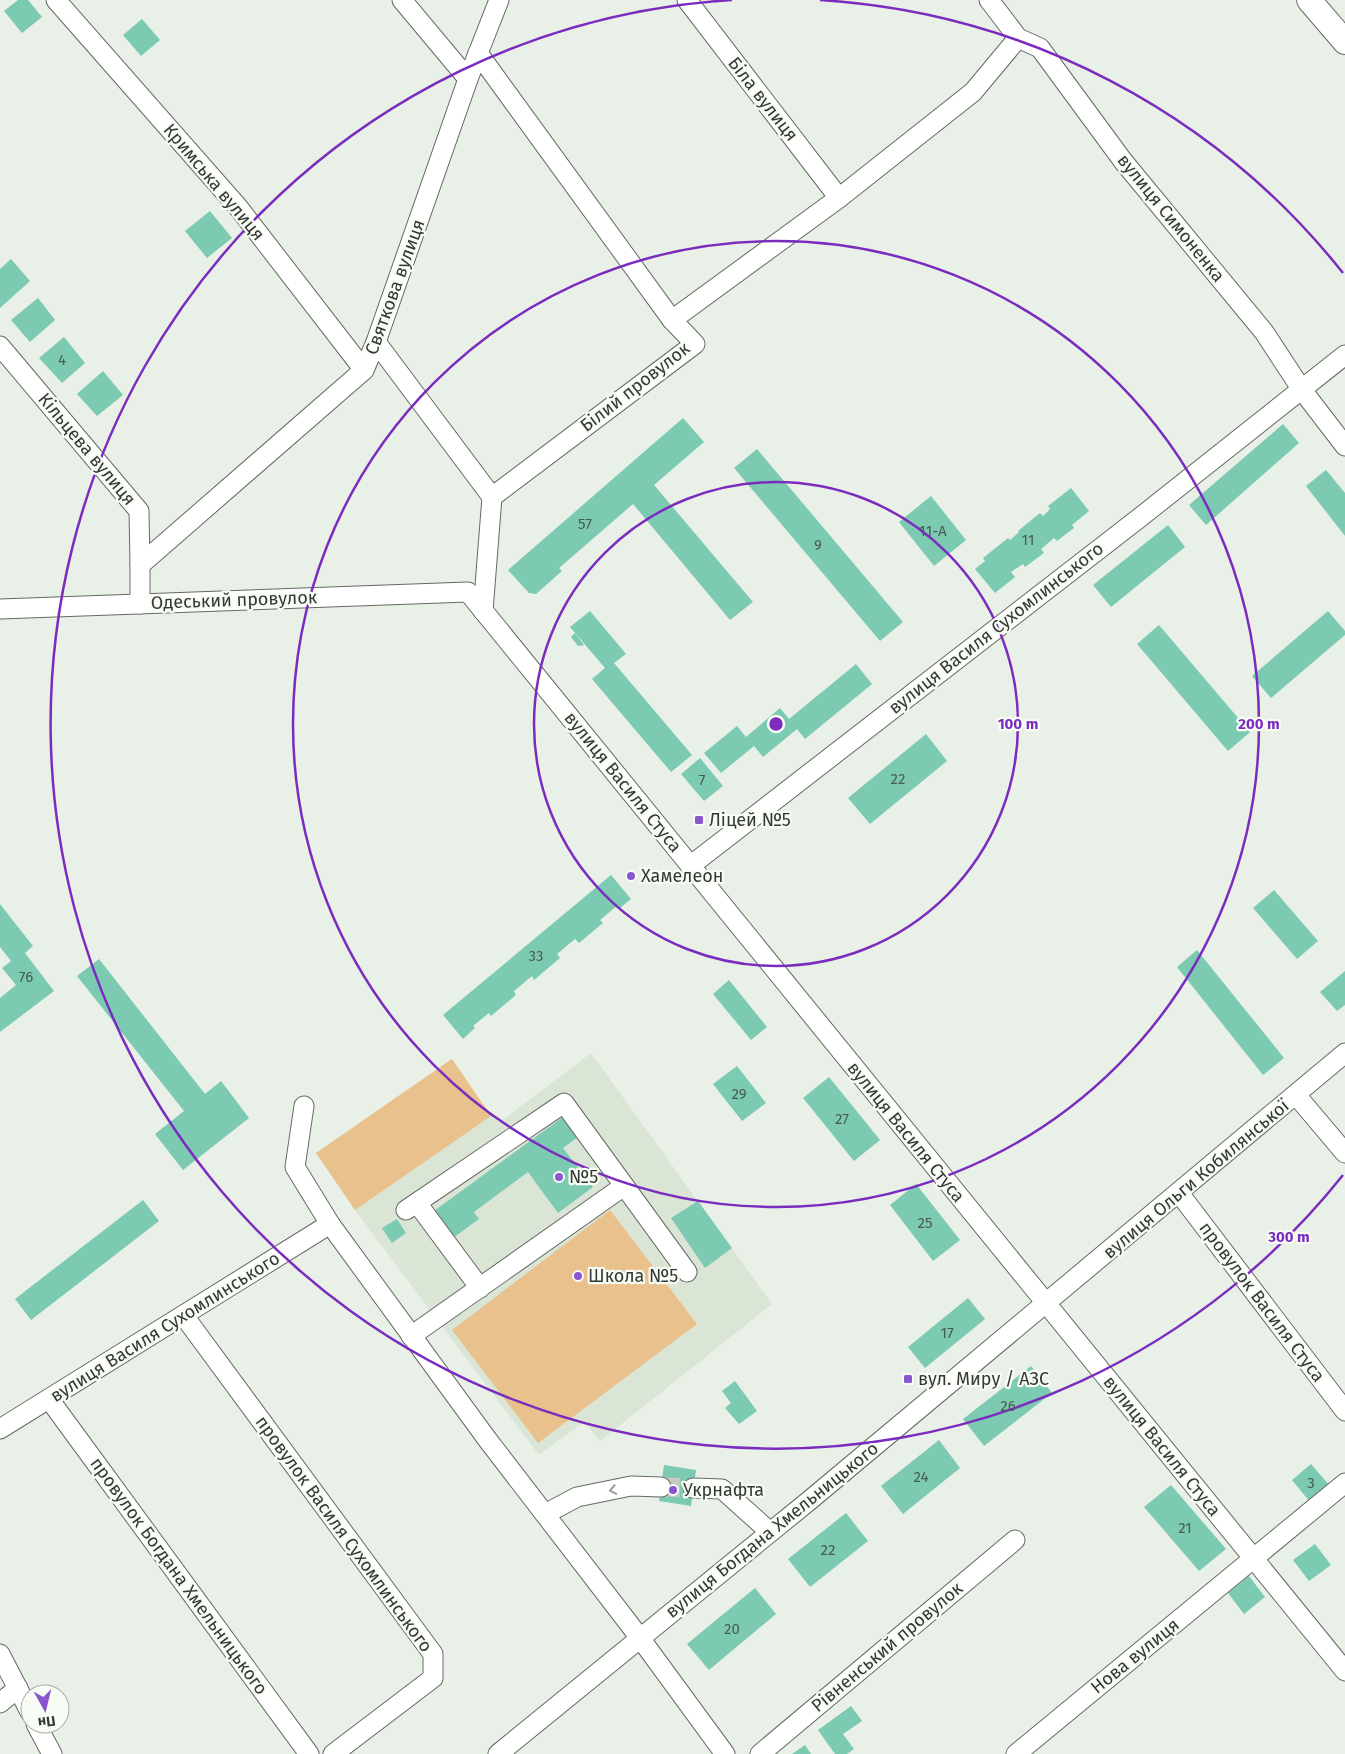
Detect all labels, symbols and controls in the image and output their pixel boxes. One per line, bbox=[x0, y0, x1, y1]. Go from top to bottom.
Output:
street label: Біла вулиця bbox=[723, 53, 803, 145]
street label: Кримська вулиця bbox=[159, 119, 269, 245]
street label: вулиця Симоненка bbox=[1113, 150, 1229, 286]
street label: Святкова вулиця bbox=[360, 216, 430, 358]
street label: Білий провулок bbox=[576, 337, 695, 437]
house number: 4 bbox=[58, 351, 66, 369]
street label: Кільцева вулиця bbox=[34, 388, 140, 510]
house number: 57 bbox=[578, 515, 592, 533]
house number: 11-А bbox=[919, 522, 947, 540]
house number: 11 bbox=[1022, 531, 1034, 549]
house number: 9 bbox=[814, 536, 822, 554]
street label: вулиця Василя Сухомлинського bbox=[884, 537, 1108, 719]
street label: Одеський провулок bbox=[151, 586, 318, 614]
street label: вулиця Василя Стуса bbox=[560, 707, 686, 857]
centre of rings bbox=[767, 715, 785, 733]
text: 100 m bbox=[998, 715, 1038, 733]
text: 200 m bbox=[1238, 715, 1280, 733]
house number: 22 bbox=[891, 770, 905, 788]
house number: 7 bbox=[699, 771, 706, 789]
place label: Ліцей №5 bbox=[709, 809, 791, 831]
marker: Ліцей №5 bbox=[693, 814, 705, 826]
place label: Хамелеон bbox=[641, 865, 723, 887]
marker: Хамелеон bbox=[625, 870, 637, 882]
house number: 33 bbox=[529, 947, 543, 965]
house number: 76 bbox=[19, 968, 33, 986]
street label: вулиця Василя Стуса bbox=[843, 1057, 969, 1207]
house number: 29 bbox=[731, 1085, 747, 1103]
street label: вулиця Ольги Кобилянської bbox=[1099, 1094, 1294, 1263]
house number: 27 bbox=[835, 1110, 849, 1128]
place label: №5 bbox=[569, 1166, 598, 1188]
marker: №5 bbox=[553, 1171, 565, 1183]
house number: 25 bbox=[918, 1214, 932, 1232]
street label: провулок Василя Стуса bbox=[1195, 1218, 1329, 1386]
text: 300 m bbox=[1267, 1228, 1310, 1246]
street label: вулиця Василя Сухомлинського bbox=[46, 1247, 284, 1407]
place label: Школа №5 bbox=[588, 1265, 678, 1287]
marker: Школа №5 bbox=[572, 1270, 584, 1282]
house number: 17 bbox=[940, 1324, 954, 1342]
place label: вул. Миру / АЗС bbox=[918, 1368, 1049, 1390]
street label: вулиця Василя Стуса bbox=[1099, 1371, 1225, 1521]
marker: вул. Миру / АЗС bbox=[902, 1373, 914, 1385]
house number: 26 bbox=[1000, 1397, 1016, 1415]
street label: провулок Василя Сухомлинського bbox=[251, 1411, 437, 1657]
street label: вулиця Богдана Хмельницького bbox=[661, 1437, 883, 1623]
street label: провулок Богдана Хмельницького bbox=[85, 1453, 273, 1699]
house number: 24 bbox=[913, 1468, 929, 1486]
house number: 3 bbox=[1307, 1474, 1315, 1492]
place label: Укрнафта bbox=[683, 1479, 764, 1501]
one-way arrow bbox=[608, 1484, 617, 1495]
marker: Укрнафта bbox=[667, 1484, 679, 1496]
house number: 21 bbox=[1178, 1519, 1192, 1537]
house number: 22 bbox=[821, 1541, 835, 1559]
street label: Рівненський провулок bbox=[807, 1577, 968, 1717]
street label: Нова вулиця bbox=[1086, 1614, 1184, 1698]
house number: 20 bbox=[724, 1620, 740, 1638]
north arrow bbox=[20, 1684, 70, 1734]
text: Пн bbox=[37, 1712, 57, 1731]

